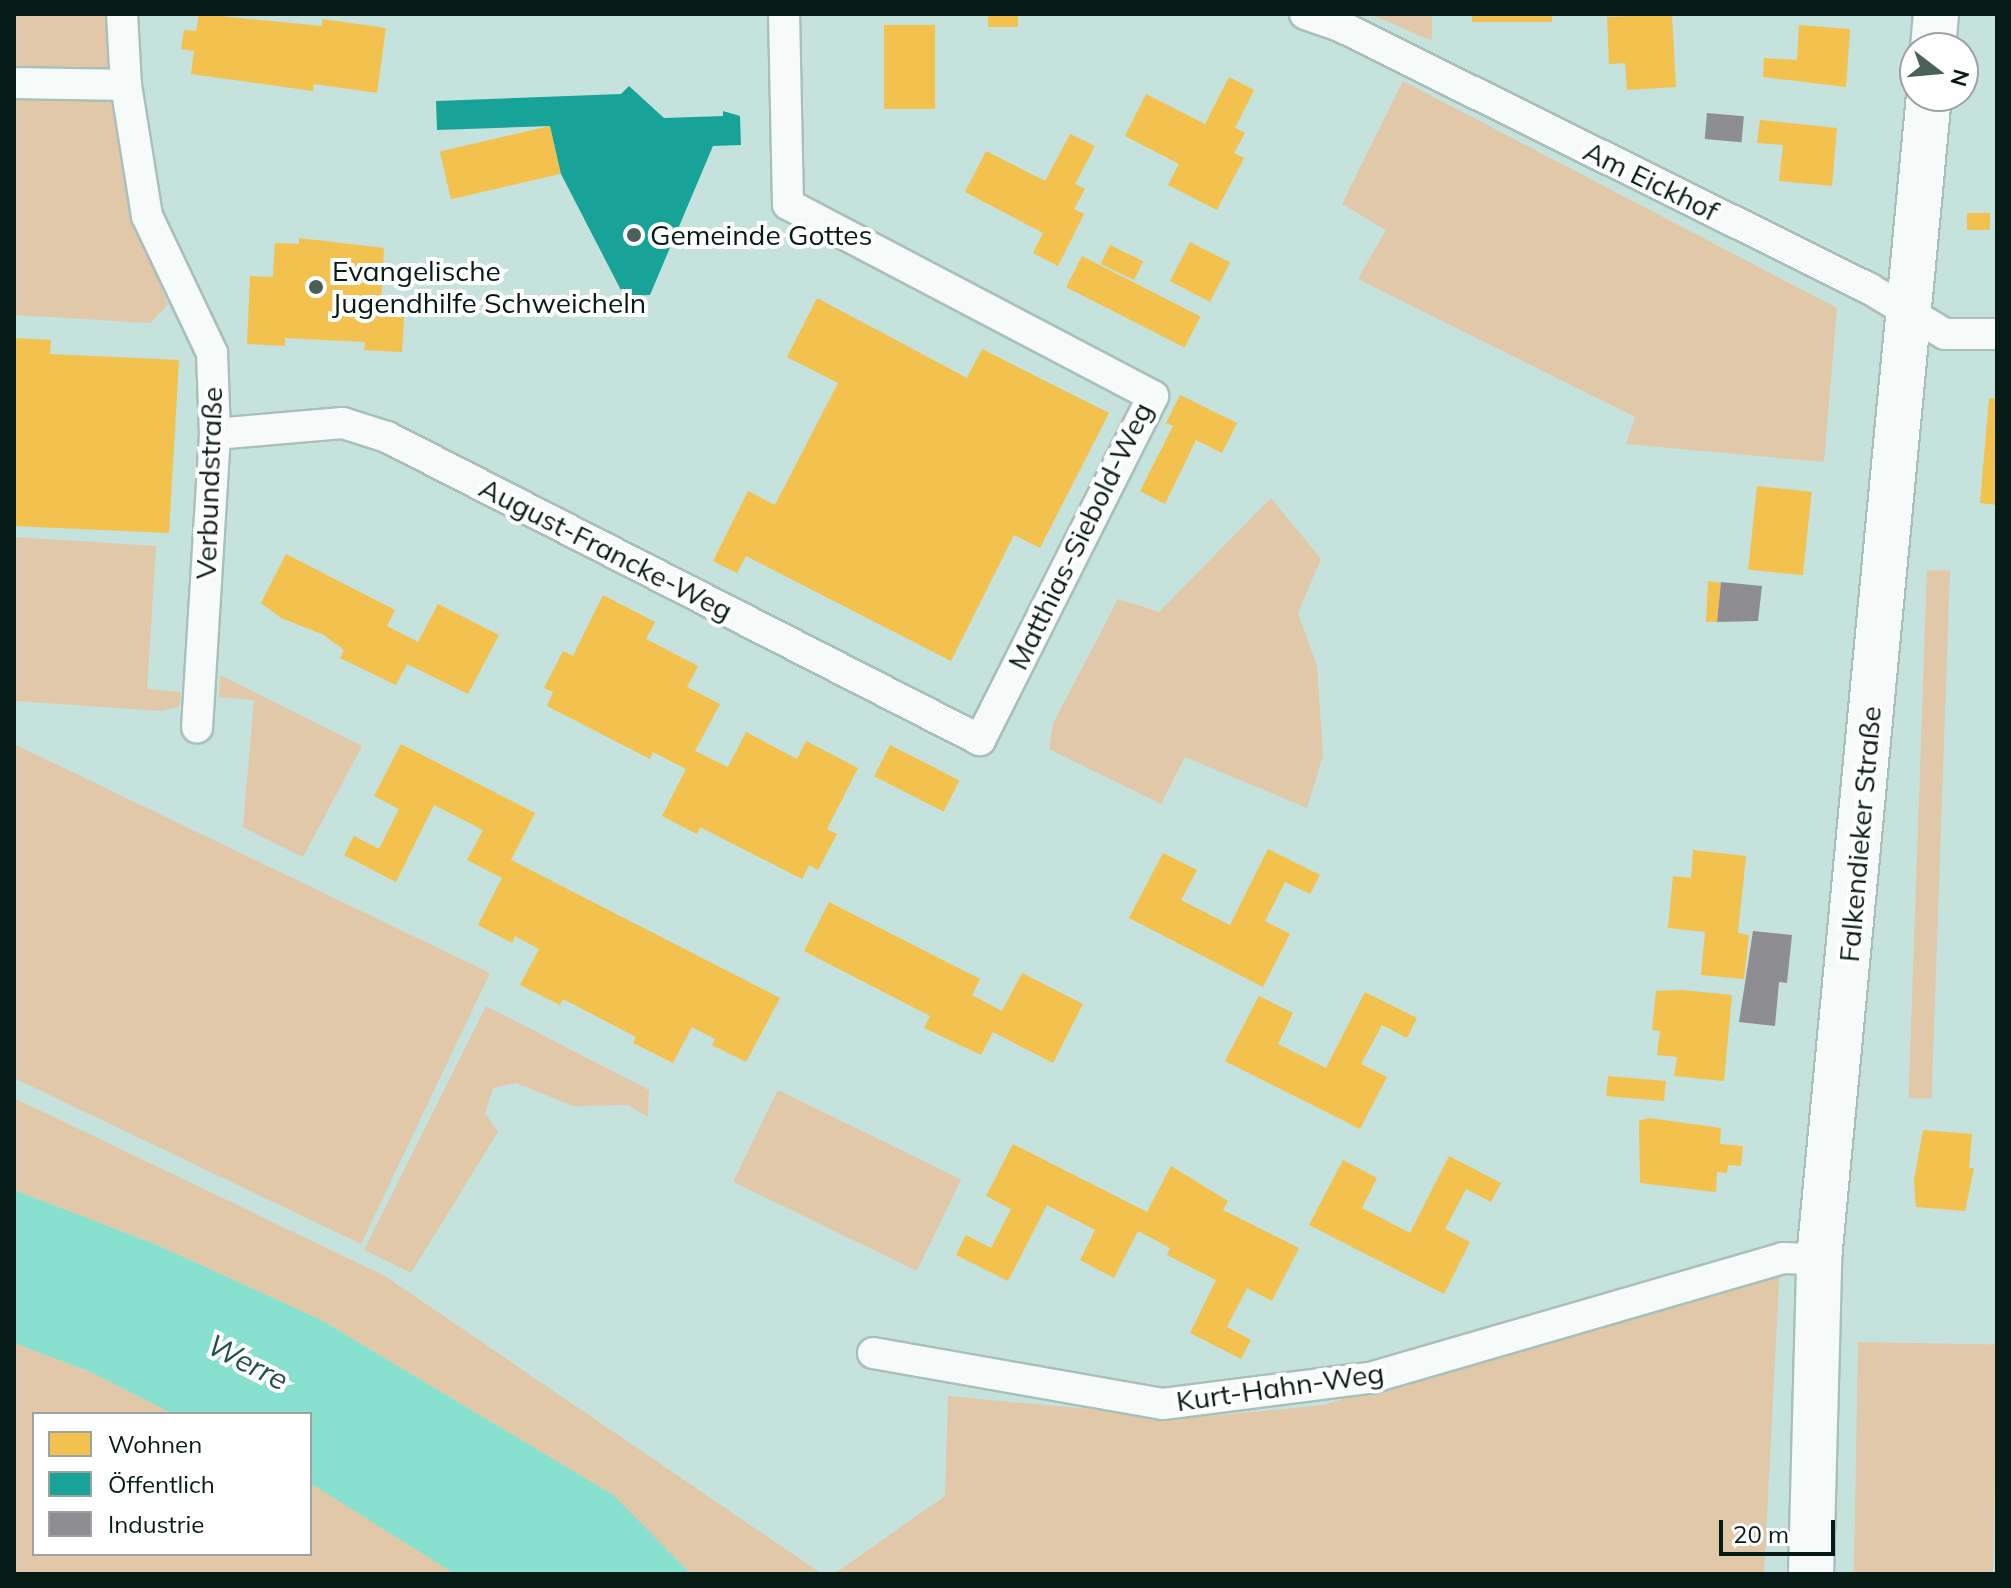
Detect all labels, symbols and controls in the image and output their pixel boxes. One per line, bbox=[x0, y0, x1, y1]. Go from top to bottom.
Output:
north arrow bbox=[1899, 32, 1979, 112]
text: N bbox=[1944, 66, 1976, 90]
street label: Am Eickhof bbox=[1578, 134, 1724, 228]
place label: Gemeinde Gottes bbox=[650, 218, 872, 252]
marker: Gemeinde Gottes bbox=[625, 226, 643, 244]
place label: Evangelische Jugendhilfe Schweicheln bbox=[332, 254, 646, 320]
marker: Evangelische Jugendhilfe Schweicheln bbox=[307, 278, 325, 296]
street label: Verbundstraße bbox=[189, 386, 229, 580]
street label: Matthias-Siebold-Weg bbox=[1001, 397, 1159, 675]
street label: August-Francke-Weg bbox=[474, 471, 738, 627]
street label: Falkendieker Straße bbox=[1832, 705, 1888, 963]
water label: Werre bbox=[202, 1326, 294, 1398]
street label: Kurt-Hahn-Weg bbox=[1174, 1356, 1386, 1418]
legend bbox=[32, 1412, 312, 1556]
text: Wohnen bbox=[108, 1429, 202, 1459]
text: Öffentlich bbox=[108, 1469, 215, 1499]
scale bar bbox=[1723, 1504, 1839, 1554]
text: Industrie bbox=[108, 1509, 204, 1539]
text: 20 m bbox=[1733, 1519, 1789, 1549]

